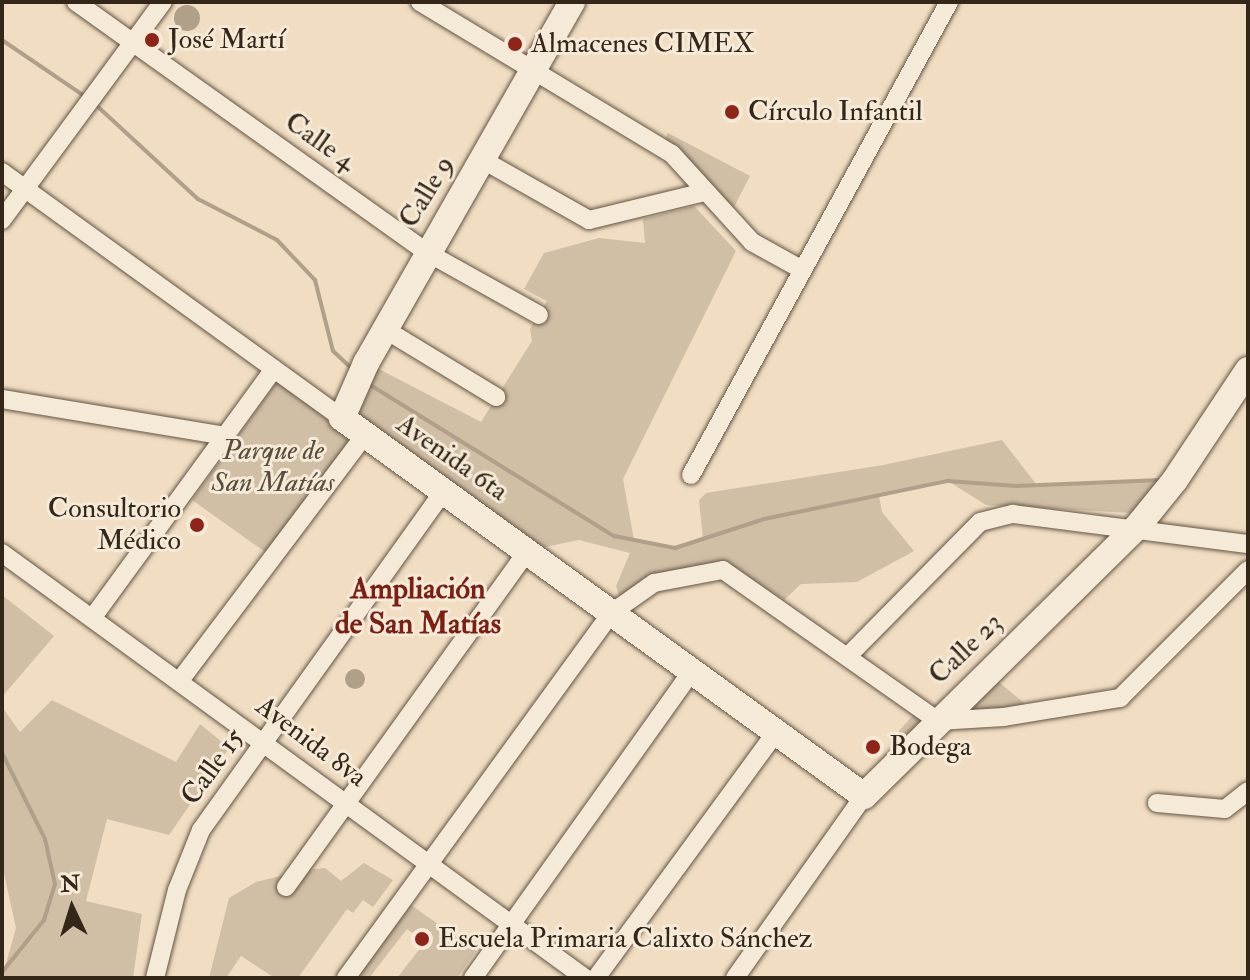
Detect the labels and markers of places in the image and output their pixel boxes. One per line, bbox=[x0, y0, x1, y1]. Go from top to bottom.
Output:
place label: José Martí bbox=[168, 23, 285, 57]
place label: Almacenes CIMEX bbox=[531, 27, 755, 61]
marker: José Martí bbox=[143, 31, 161, 49]
marker: Almacenes CIMEX bbox=[506, 35, 524, 53]
place label: Círculo Infantil bbox=[748, 95, 923, 129]
marker: Círculo Infantil bbox=[723, 103, 741, 121]
place label: Consultorio Médico bbox=[48, 492, 181, 558]
marker: Consultorio Médico bbox=[188, 516, 206, 534]
place label: Bodega bbox=[889, 730, 972, 764]
marker: Bodega bbox=[864, 738, 882, 756]
place label: Escuela Primaria Calixto Sánchez bbox=[438, 922, 812, 956]
marker: Escuela Primaria Calixto Sánchez bbox=[413, 930, 431, 948]

